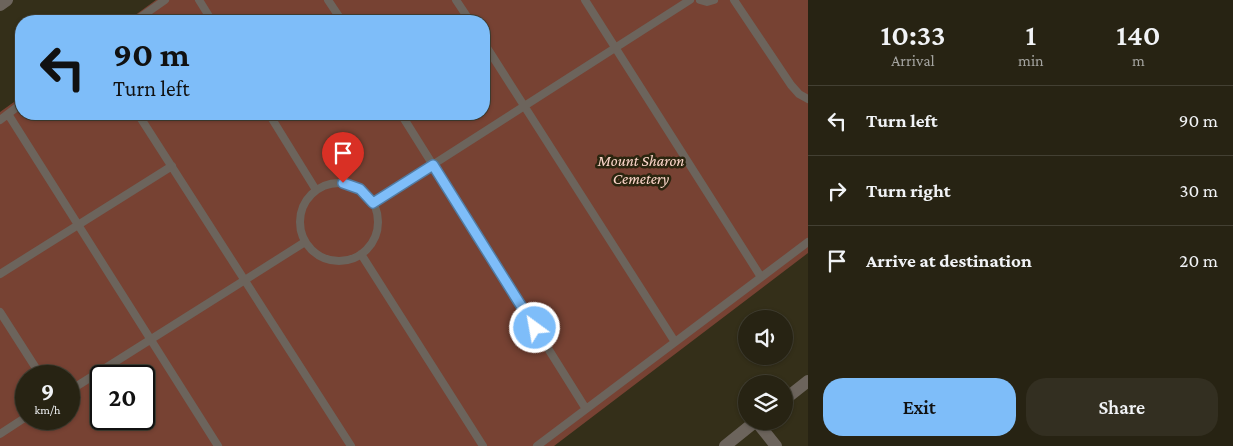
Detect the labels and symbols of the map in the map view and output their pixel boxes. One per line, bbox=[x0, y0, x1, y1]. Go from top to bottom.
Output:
pin bbox=[322, 132, 364, 183]
park label: Mount Sharon Cemetery bbox=[597, 152, 684, 188]
position arrow bbox=[508, 301, 560, 353]
speed limit sign: 20 bbox=[90, 365, 155, 430]

